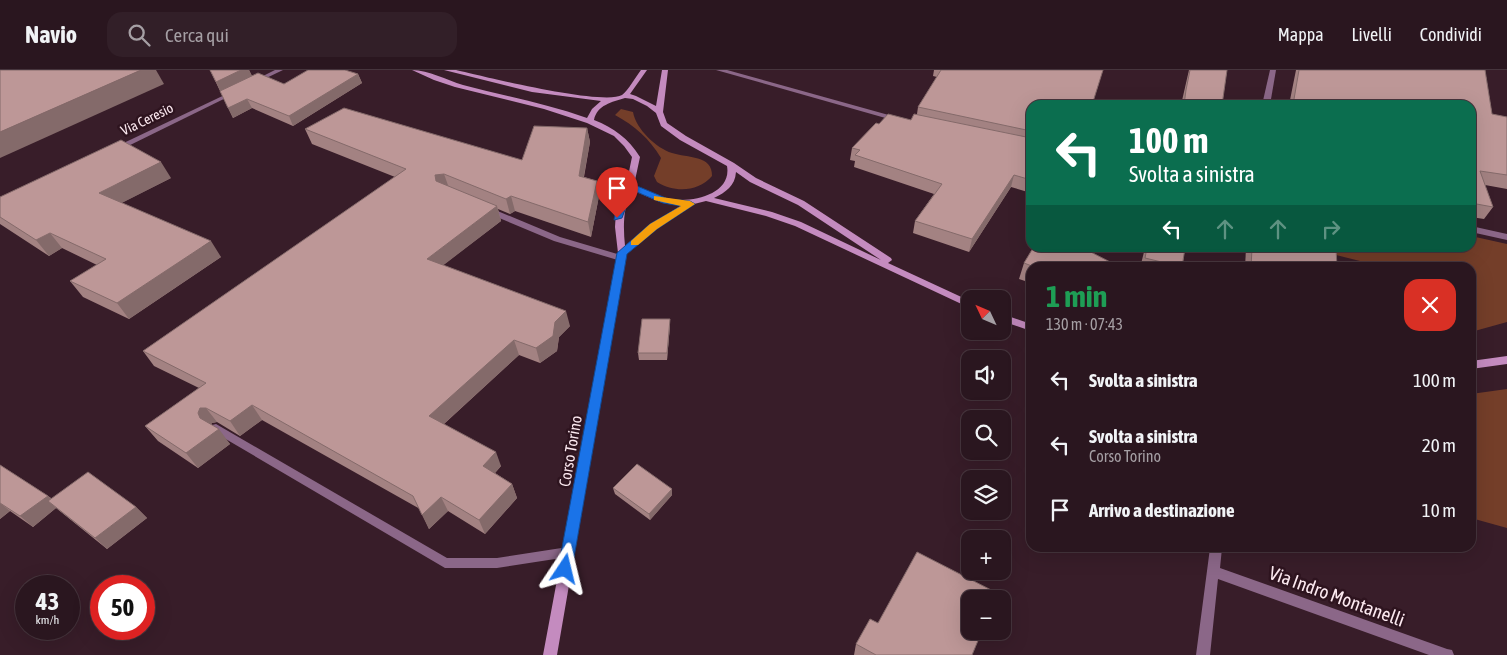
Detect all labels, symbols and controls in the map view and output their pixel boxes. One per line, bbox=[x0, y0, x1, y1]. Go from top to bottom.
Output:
search box bbox=[107, 12, 457, 57]
text: Navio bbox=[25, 21, 77, 48]
icon: search bbox=[125, 21, 153, 49]
text: Cerca qui bbox=[165, 24, 229, 46]
text: Mappa bbox=[1278, 24, 1324, 45]
text: Livelli bbox=[1352, 24, 1392, 45]
text: Condividi bbox=[1420, 24, 1482, 45]
street label: Via Ceresio bbox=[118, 99, 176, 139]
icon: left bbox=[1046, 120, 1111, 185]
text: 100 m bbox=[1129, 120, 1208, 160]
text: Svolta a sinistra bbox=[1129, 161, 1255, 187]
pin bbox=[596, 167, 638, 218]
icon: arrive bbox=[603, 174, 631, 202]
icon: left bbox=[1158, 215, 1186, 243]
icon: ahead bbox=[1211, 215, 1239, 243]
icon: ahead bbox=[1264, 215, 1292, 243]
icon: right bbox=[1317, 215, 1345, 243]
text: 1 min bbox=[1046, 279, 1107, 313]
button: close bbox=[1404, 279, 1456, 331]
north arrow bbox=[961, 290, 1011, 340]
map controls bbox=[961, 290, 1011, 640]
text: 130 m · 07:43 bbox=[1046, 315, 1123, 333]
button: sound bbox=[961, 350, 1011, 400]
icon: left bbox=[1046, 366, 1074, 394]
text: Svolta a sinistra bbox=[1089, 369, 1198, 391]
text: 100 m bbox=[1413, 369, 1456, 391]
button: search bbox=[961, 410, 1011, 460]
street label: Corso Torino bbox=[555, 414, 585, 488]
text: Svolta a sinistra bbox=[1089, 425, 1198, 447]
icon: left bbox=[1046, 431, 1074, 459]
text: 20 m bbox=[1422, 434, 1456, 456]
text: Corso Torino bbox=[1089, 447, 1161, 465]
button: layers bbox=[961, 470, 1011, 520]
icon: arrive bbox=[1046, 496, 1074, 524]
text: Arrivo a destinazione bbox=[1089, 499, 1235, 521]
text: 10 m bbox=[1422, 499, 1456, 521]
button: + bbox=[961, 530, 1011, 580]
position arrow bbox=[538, 542, 590, 594]
street label: Via Indro Montanelli bbox=[1266, 561, 1408, 631]
speed limit sign: 50 bbox=[90, 575, 155, 640]
text: 43 bbox=[36, 587, 59, 615]
button: − bbox=[961, 590, 1011, 640]
text: km/h bbox=[36, 613, 59, 627]

